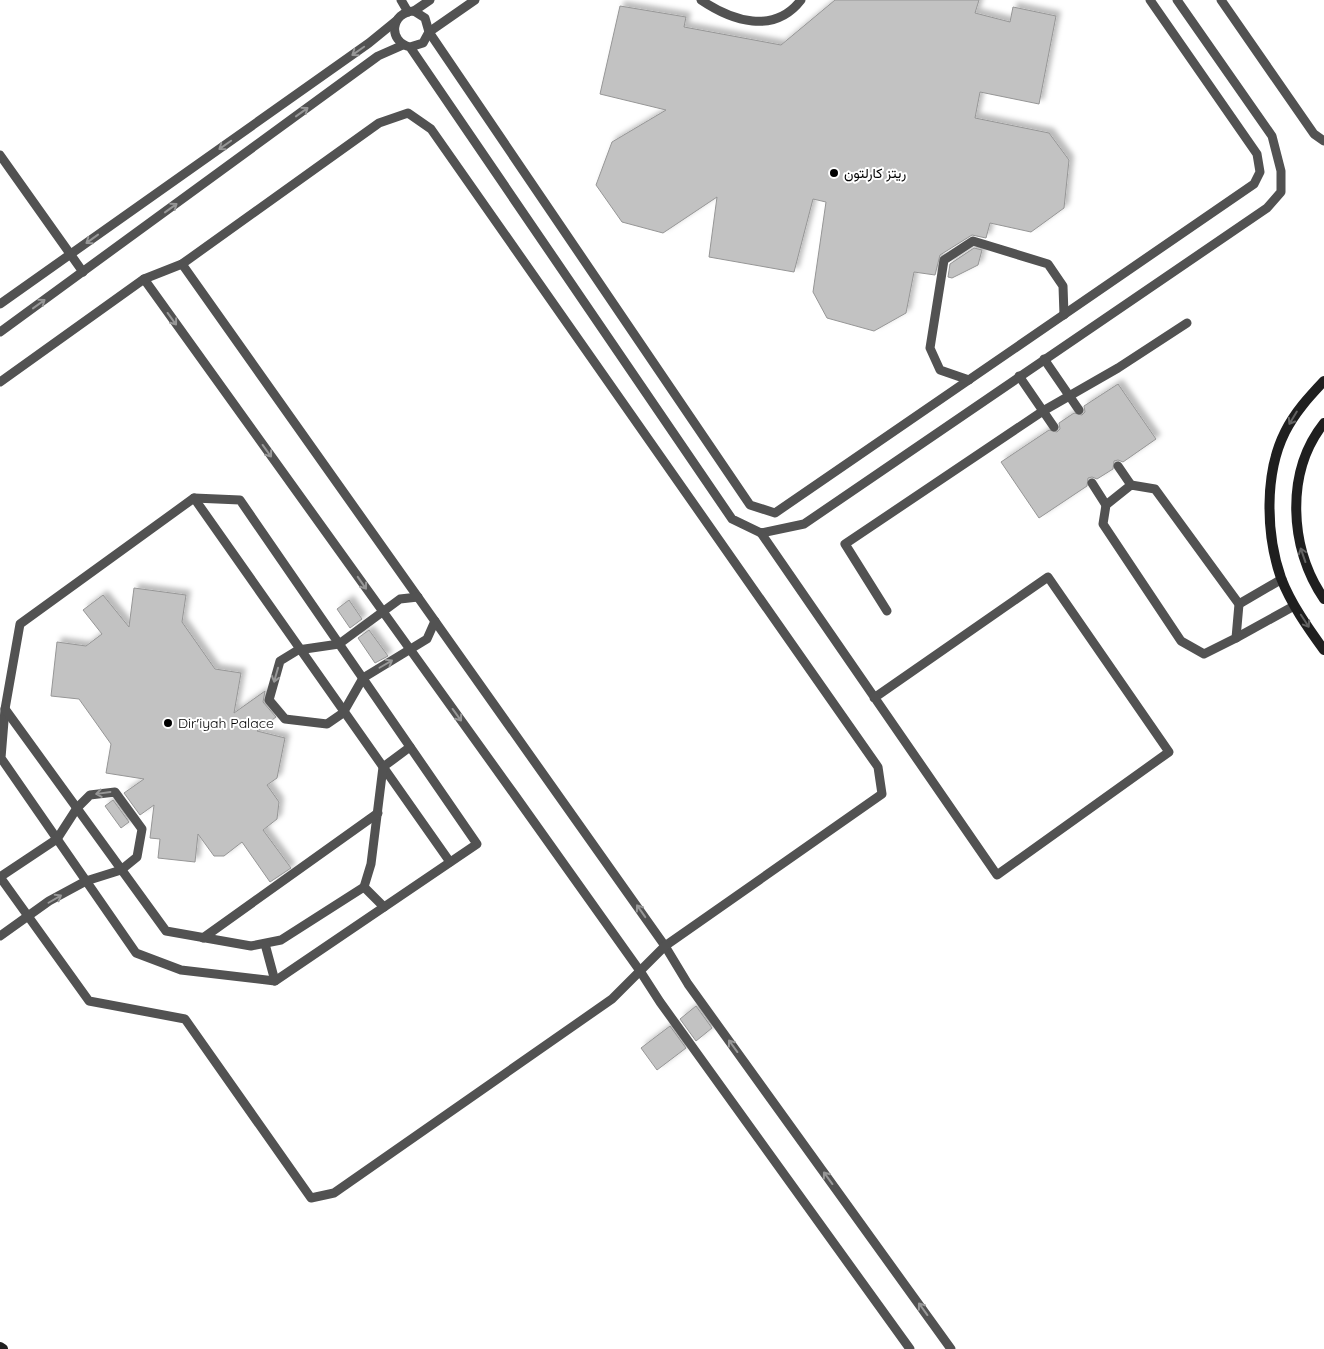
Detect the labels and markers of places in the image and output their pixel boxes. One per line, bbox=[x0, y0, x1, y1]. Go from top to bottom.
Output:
place label: ريتز كارلتون bbox=[844, 164, 906, 182]
marker: ريتز كارلتون bbox=[828, 167, 840, 179]
place label: Dir'iyah Palace bbox=[178, 714, 274, 732]
marker: Dir'iyah Palace bbox=[162, 717, 174, 729]

